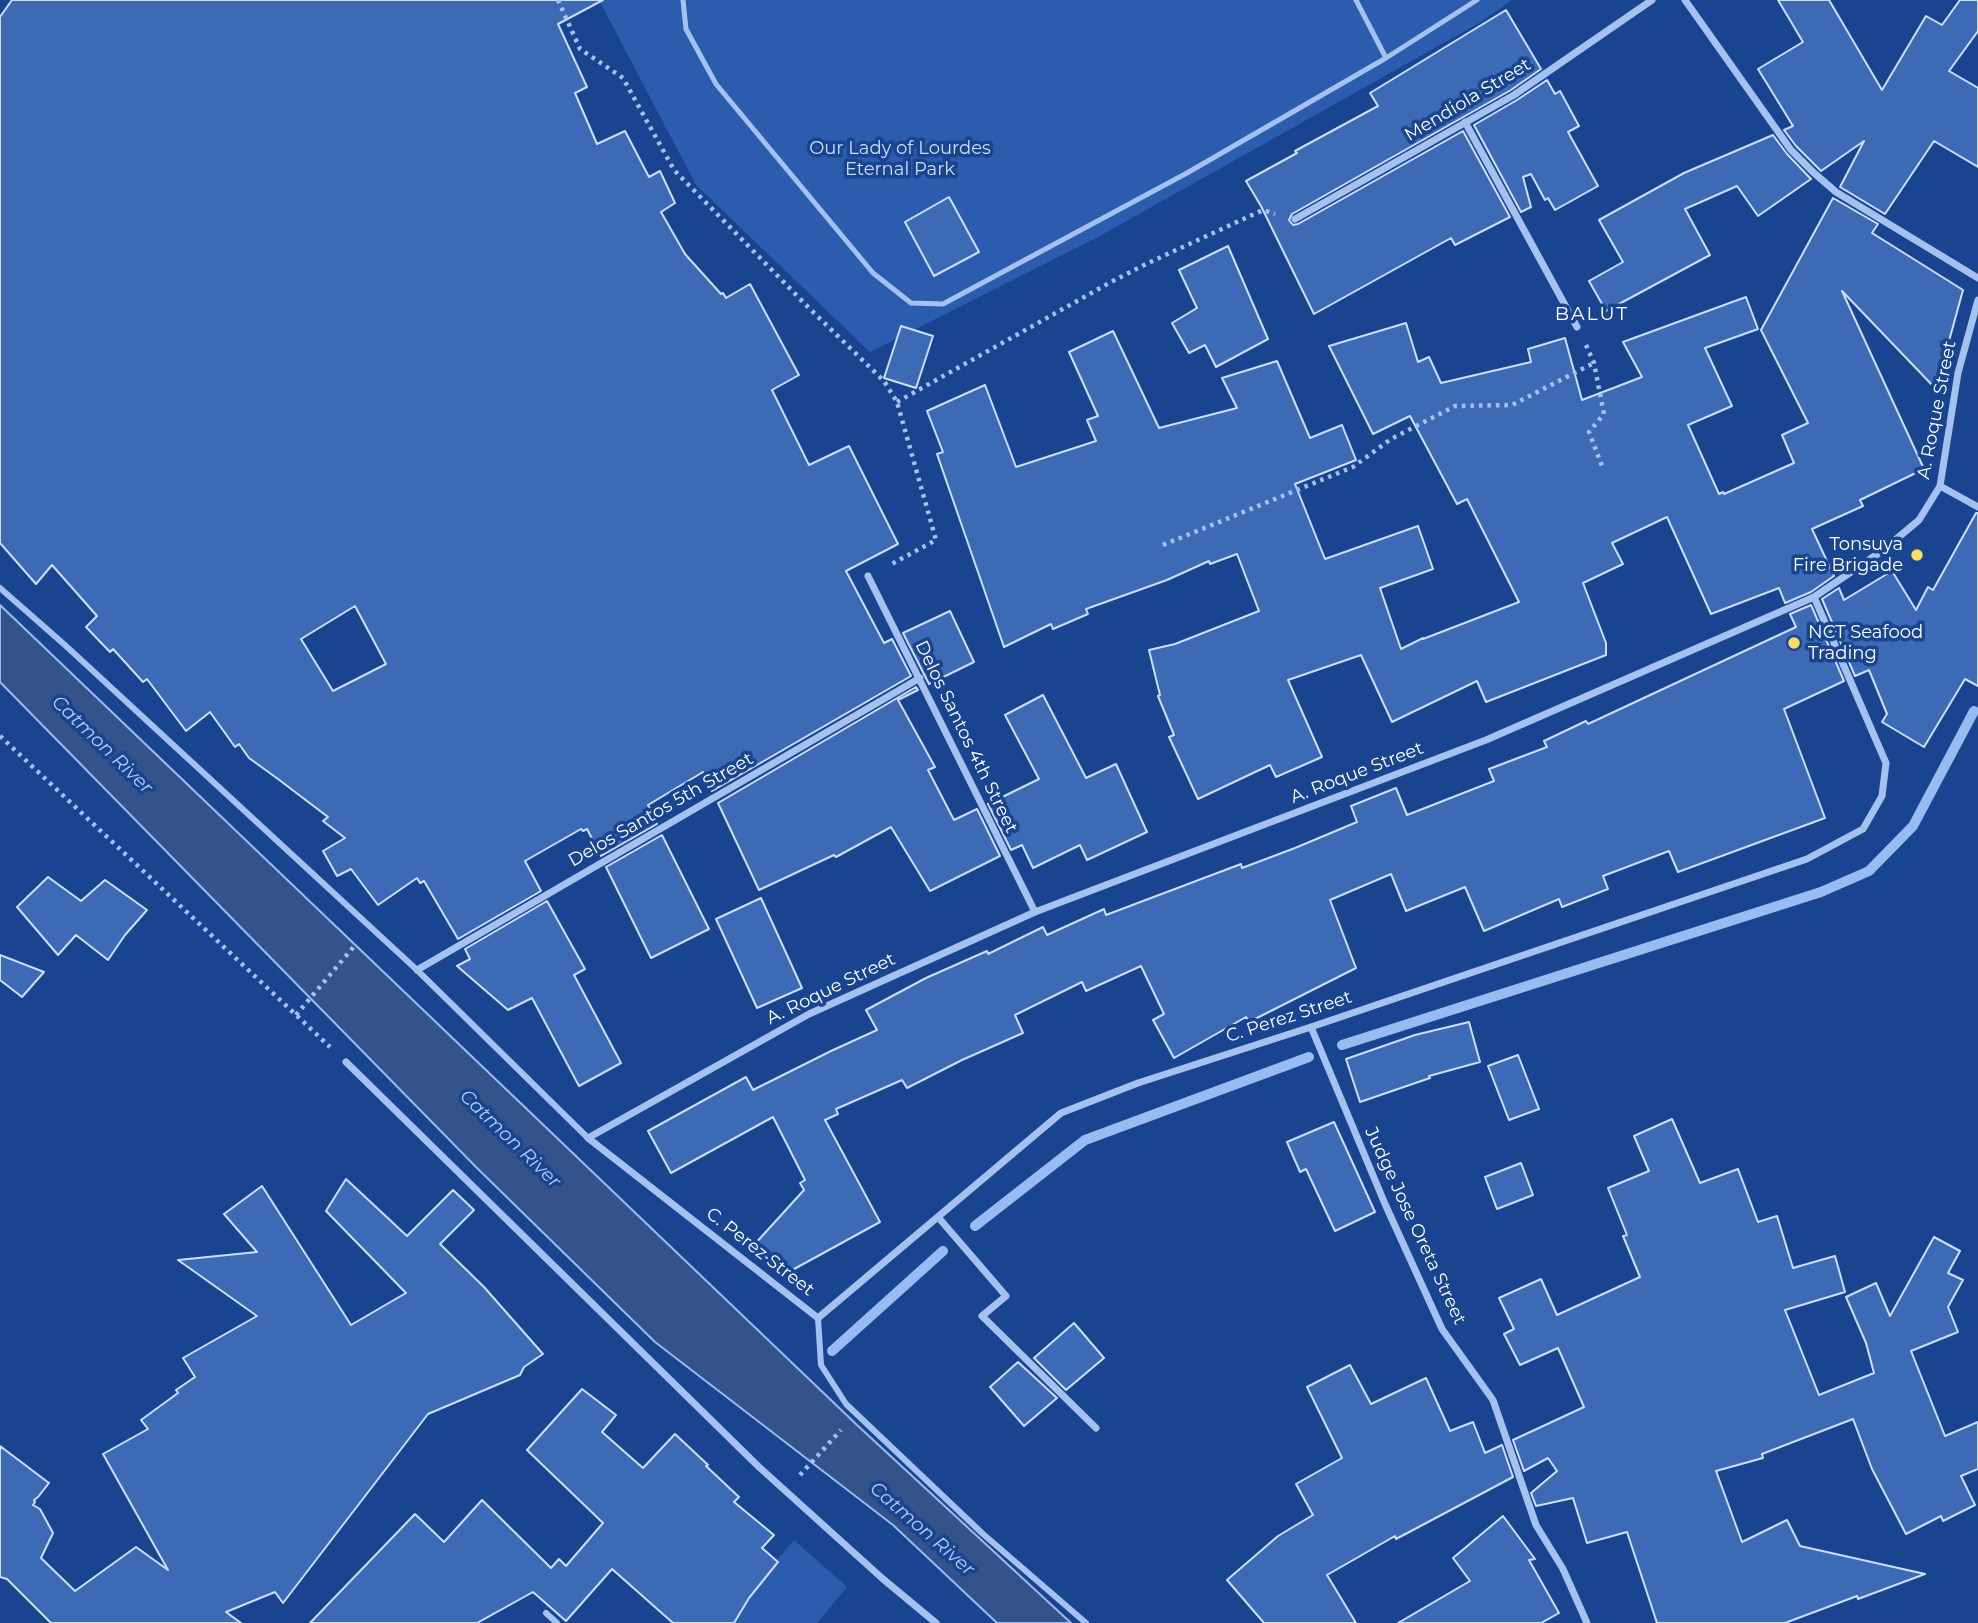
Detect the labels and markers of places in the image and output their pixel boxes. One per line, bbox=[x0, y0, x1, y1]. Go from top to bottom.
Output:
place label: Tonsuya Fire Brigade bbox=[1793, 534, 1903, 576]
marker: Tonsuya Fire Brigade bbox=[1909, 547, 1925, 563]
place label: NCT Seafood Trading bbox=[1808, 622, 1923, 664]
marker: NCT Seafood Trading bbox=[1786, 635, 1802, 651]

